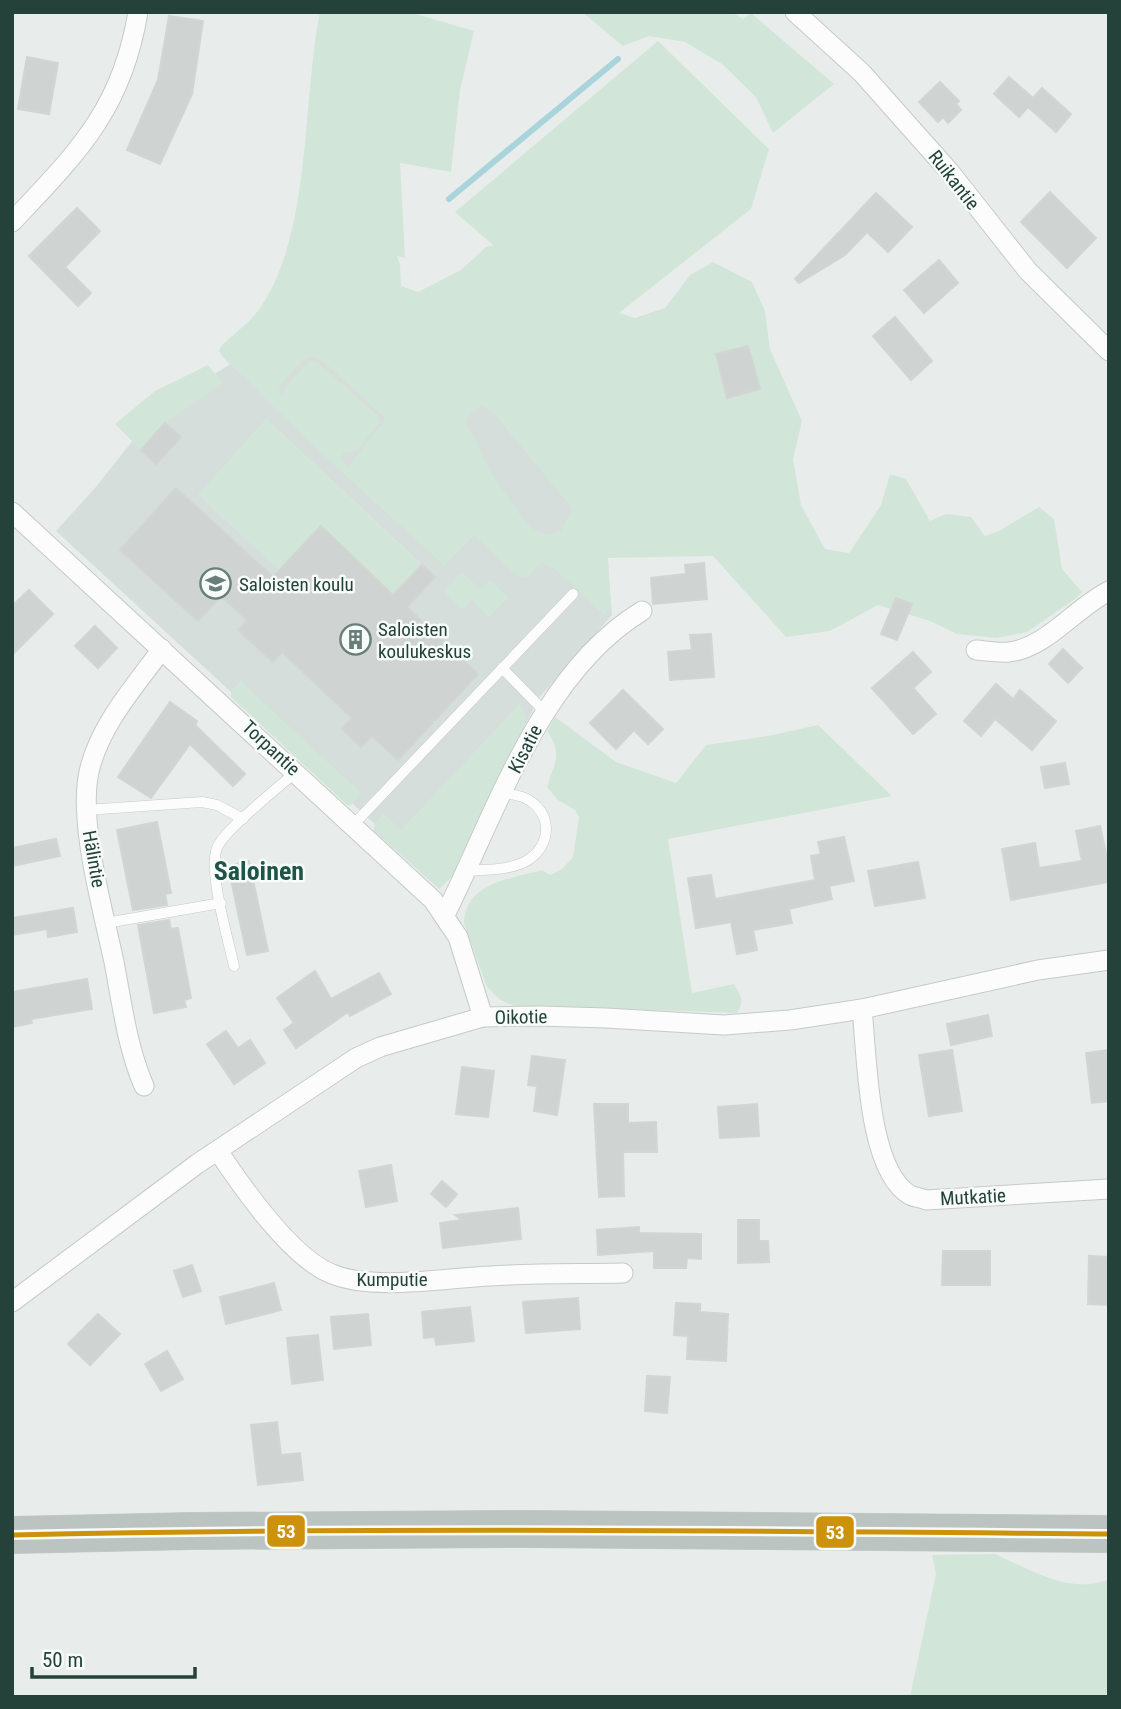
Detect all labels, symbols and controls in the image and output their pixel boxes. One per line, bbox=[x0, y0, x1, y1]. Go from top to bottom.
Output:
street label: Ruikantie bbox=[924, 146, 984, 214]
school or university icon: Saloisten koulu bbox=[199, 567, 233, 601]
place label: Saloisten koulu bbox=[239, 573, 354, 596]
place label: Saloisten koulukeskus bbox=[378, 618, 471, 663]
building icon: Saloisten koulukeskus bbox=[338, 623, 372, 657]
street label: Torpantie bbox=[237, 715, 305, 781]
street label: Kisatie bbox=[503, 721, 547, 777]
street label: Hälintie bbox=[78, 829, 110, 889]
district label: Saloinen bbox=[214, 856, 304, 886]
street label: Oikotie bbox=[494, 1005, 548, 1029]
street label: Mutkatie bbox=[940, 1184, 1007, 1210]
street label: Kumputie bbox=[356, 1268, 428, 1291]
line badge: 53 bbox=[266, 1514, 306, 1548]
line badge: 53 bbox=[815, 1515, 855, 1549]
text: 53 bbox=[276, 1520, 296, 1543]
text: 53 bbox=[825, 1521, 845, 1544]
scale bar bbox=[32, 1636, 194, 1680]
text: 50 m bbox=[42, 1648, 83, 1672]

